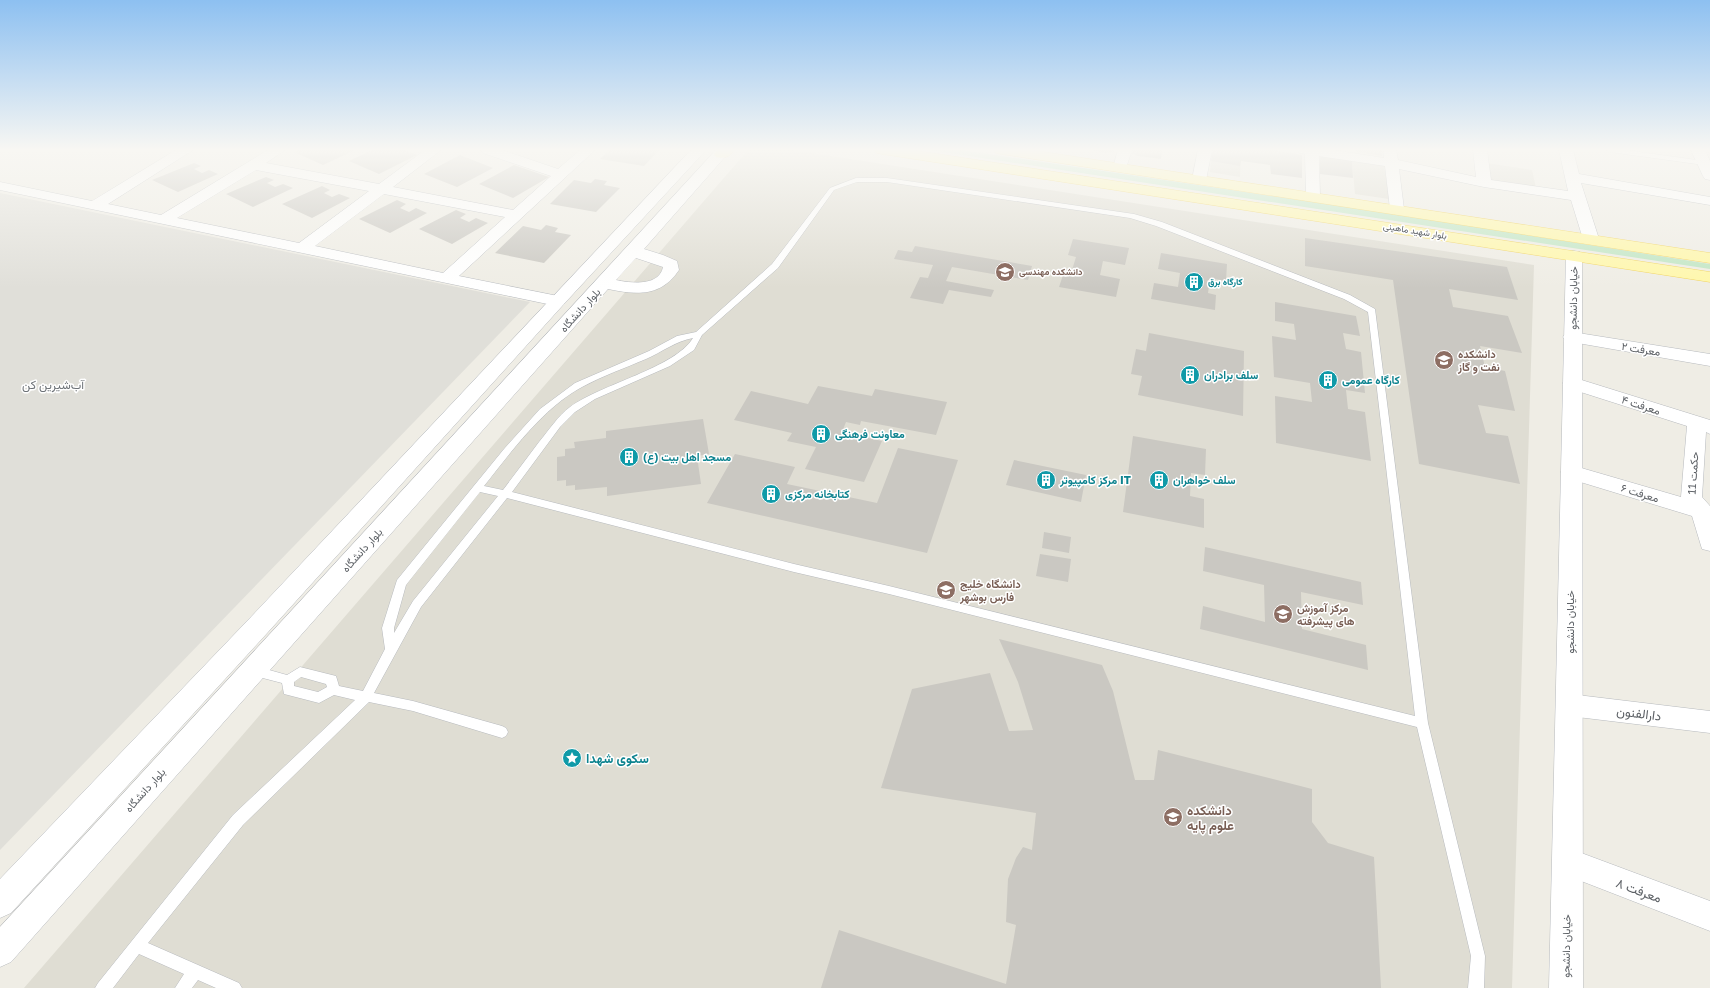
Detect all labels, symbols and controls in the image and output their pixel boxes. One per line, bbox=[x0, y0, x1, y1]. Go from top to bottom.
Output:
street label: بلوار شهید ماهینی bbox=[1382, 220, 1448, 242]
school or university icon: دانشکده مهندسی bbox=[994, 261, 1016, 283]
place label: دانشکده مهندسی bbox=[1019, 266, 1083, 278]
street label: خیابان دانشجو bbox=[1565, 266, 1581, 330]
building icon: کارگاه برق bbox=[1183, 271, 1205, 293]
place label: کارگاه برق bbox=[1208, 276, 1243, 288]
street label: بلوار دانشگاه bbox=[557, 285, 603, 335]
street label: معرفت ۲ bbox=[1620, 339, 1662, 359]
place label: دانشکده نفت و گاز bbox=[1457, 347, 1500, 374]
school or university icon: دانشکده نفت و گاز bbox=[1433, 349, 1455, 371]
building icon: سلف برادران bbox=[1179, 364, 1201, 386]
place label: سلف برادران bbox=[1204, 368, 1259, 382]
building icon: کارگاه عمومی bbox=[1317, 369, 1339, 391]
place label: کارگاه عمومی bbox=[1342, 373, 1400, 387]
district label: آب‌شیرین کن bbox=[22, 377, 85, 393]
street label: معرفت ۴ bbox=[1620, 392, 1662, 418]
building icon: معاونت فرهنگی bbox=[810, 423, 832, 445]
place label: معاونت فرهنگی bbox=[835, 427, 905, 441]
building icon: مسجد اهل بیت (ع) bbox=[618, 446, 640, 468]
place label: مسجد اهل بیت (ع) bbox=[643, 450, 731, 465]
street label: حکمت 11 bbox=[1685, 451, 1700, 495]
building icon: مرکز کامپیوتر IT bbox=[1035, 469, 1057, 491]
building icon: سلف خواهران bbox=[1148, 469, 1170, 491]
place label: مرکز کامپیوتر IT bbox=[1059, 473, 1131, 488]
place label: سلف خواهران bbox=[1173, 473, 1236, 487]
street label: معرفت ۶ bbox=[1619, 481, 1661, 505]
building icon: کتابخانه مرکزی bbox=[760, 483, 782, 505]
place label: کتابخانه مرکزی bbox=[785, 487, 850, 501]
street label: بلوار دانشگاه bbox=[339, 525, 385, 575]
place label: دانشگاه خلیج فارس بوشهر bbox=[959, 577, 1021, 604]
school or university icon: دانشگاه خلیج فارس بوشهر bbox=[935, 579, 957, 601]
street label: خیابان دانشجو bbox=[1563, 590, 1577, 654]
place label: مرکز آموزش های پیشرفته bbox=[1297, 601, 1355, 629]
school or university icon: مرکز آموزش های پیشرفته bbox=[1272, 603, 1294, 625]
street label: دارالفنون bbox=[1616, 702, 1662, 725]
place icon: سکوی شهدا bbox=[561, 747, 583, 769]
place label: سکوی شهدا bbox=[586, 750, 649, 767]
street label: بلوار دانشگاه bbox=[122, 765, 168, 815]
place label: دانشکده علوم پایه bbox=[1187, 802, 1234, 835]
school or university icon: دانشکده علوم پایه bbox=[1162, 806, 1184, 828]
street label: معرفت ۸ bbox=[1614, 874, 1664, 907]
street label: خیابان دانشجو bbox=[1558, 914, 1574, 978]

